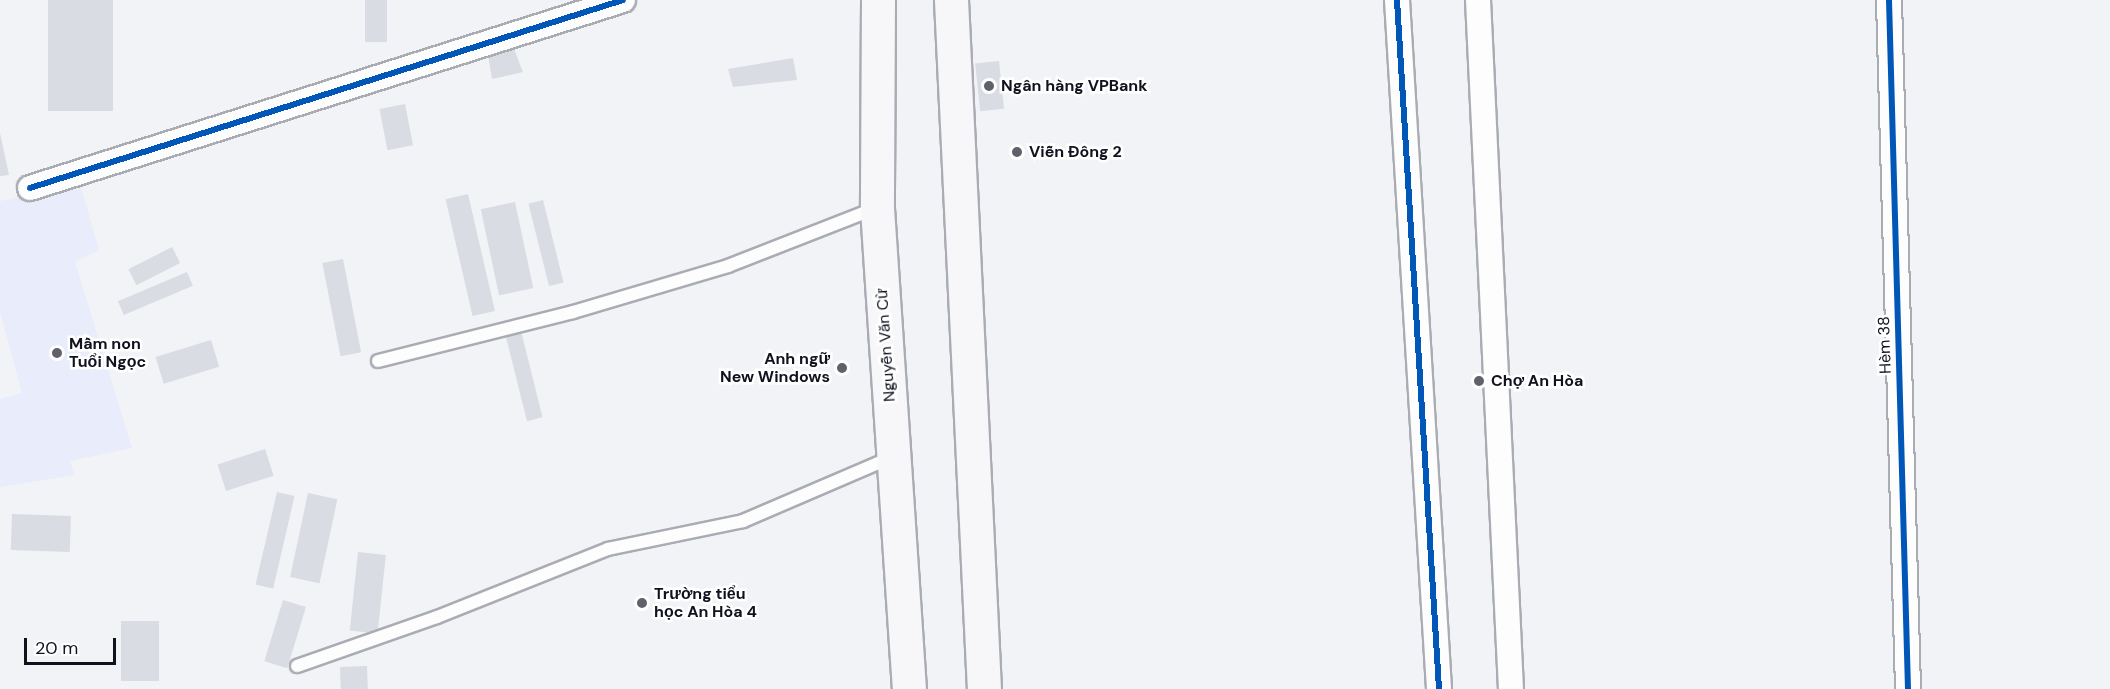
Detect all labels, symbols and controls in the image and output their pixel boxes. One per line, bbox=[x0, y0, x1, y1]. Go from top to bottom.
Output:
place label: Ngân hàng VPBank bbox=[1001, 76, 1147, 96]
marker: Ngân hàng VPBank bbox=[982, 79, 996, 93]
place label: Viễn Đông 2 bbox=[1029, 142, 1122, 162]
marker: Viễn Đông 2 bbox=[1010, 145, 1024, 159]
street label: Nguyễn Văn Cừ bbox=[872, 287, 900, 403]
street label: Hèm 38 bbox=[1874, 316, 1896, 374]
place label: Mầm non Tuổi Ngọc bbox=[69, 334, 146, 372]
marker: Mầm non Tuổi Ngọc bbox=[50, 346, 64, 360]
place label: Anh ngữ New Windows bbox=[720, 349, 830, 387]
marker: Anh ngữ New Windows bbox=[835, 361, 849, 375]
place label: Chợ An Hòa bbox=[1491, 371, 1583, 391]
marker: Chợ An Hòa bbox=[1472, 374, 1486, 388]
place label: Trường tiểu học An Hòa 4 bbox=[654, 584, 757, 622]
marker: Trường tiểu học An Hòa 4 bbox=[635, 596, 649, 610]
scale bar bbox=[27, 626, 118, 664]
text: 20 m bbox=[35, 636, 78, 660]

